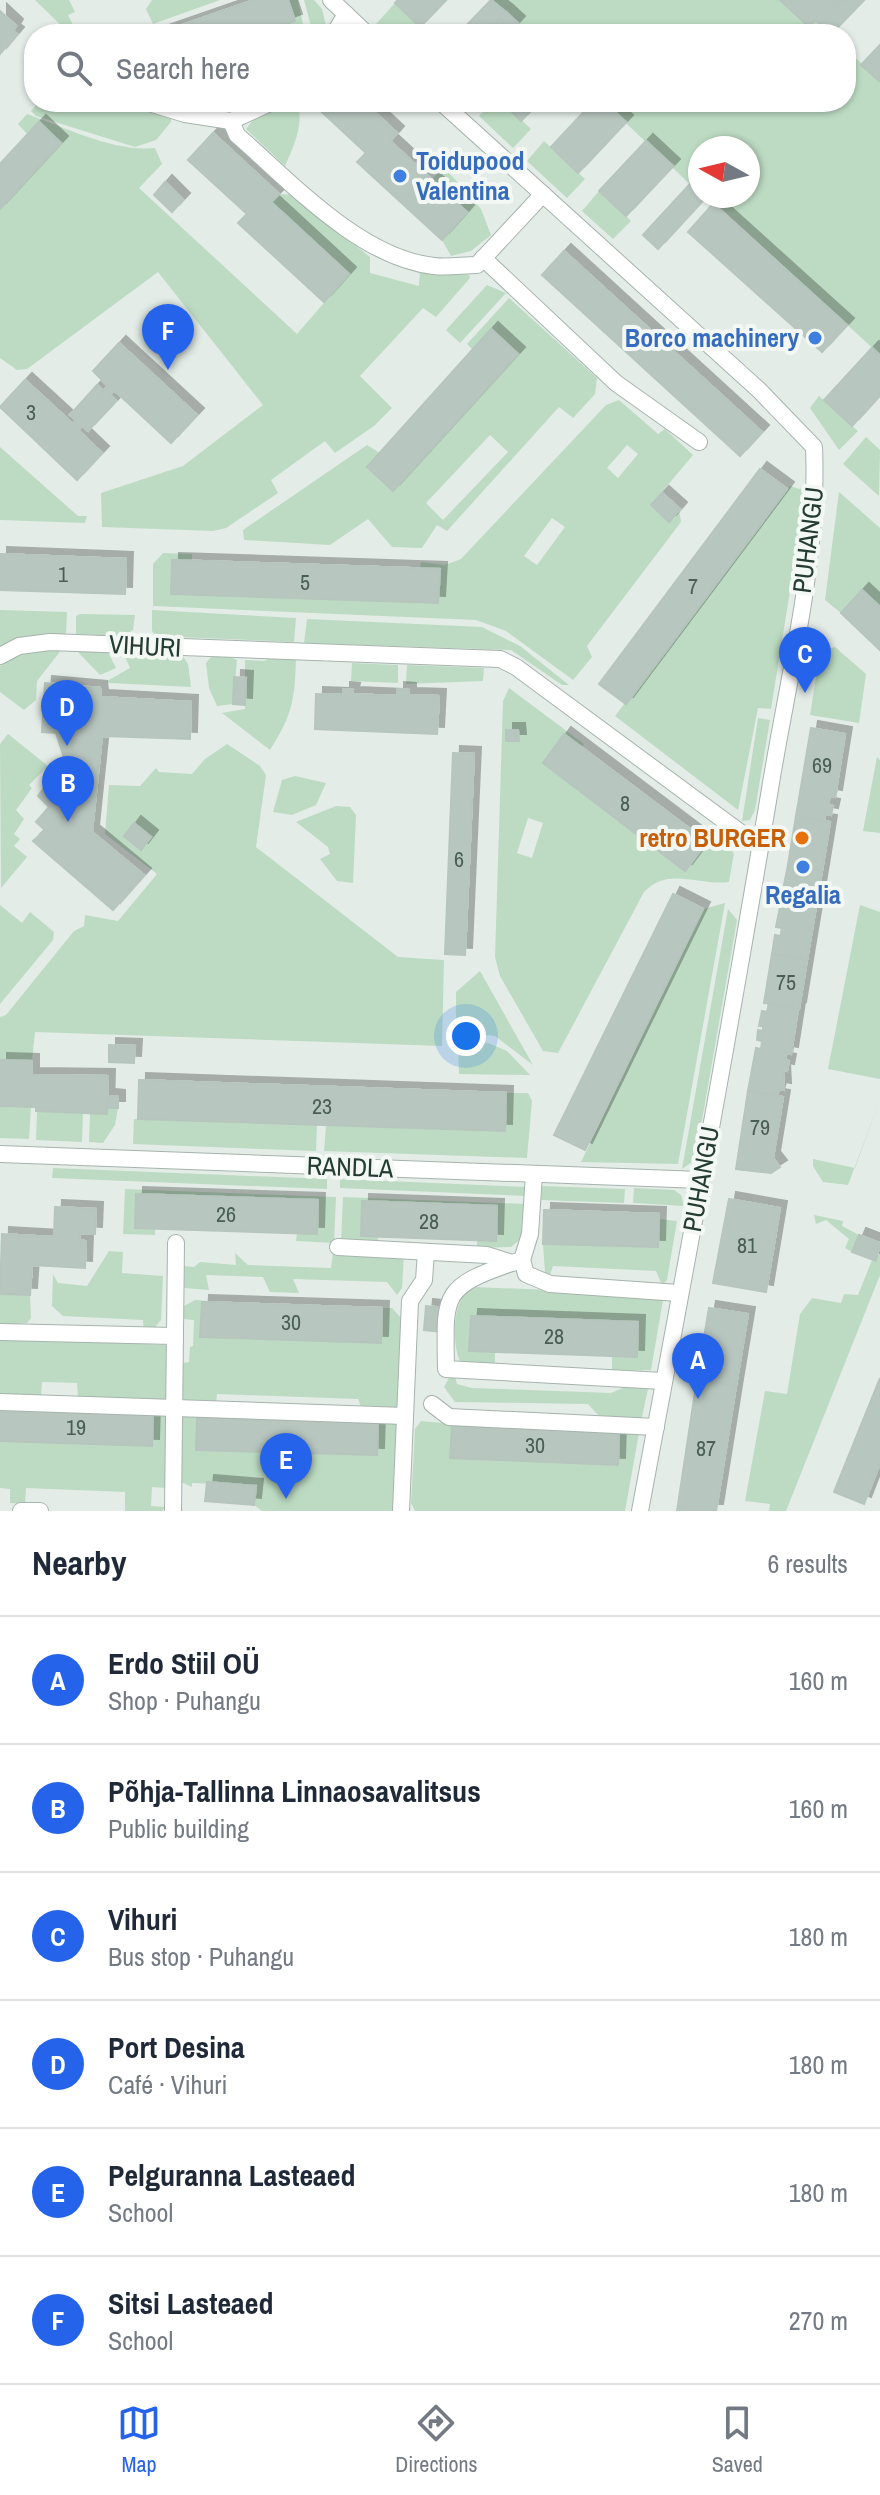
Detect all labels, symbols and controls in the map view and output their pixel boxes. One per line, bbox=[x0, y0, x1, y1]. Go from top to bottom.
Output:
search box bbox=[24, 24, 856, 112]
icon: search bbox=[52, 46, 96, 90]
text: Search here bbox=[116, 48, 250, 88]
north arrow bbox=[688, 136, 760, 208]
place label: Toidupood Valentina bbox=[416, 143, 525, 208]
marker: Toidupood Valentina bbox=[391, 167, 409, 185]
pin: F bbox=[142, 304, 194, 370]
place label: Borco machinery bbox=[625, 320, 799, 355]
marker: Borco machinery bbox=[806, 329, 824, 347]
house number: 3 bbox=[26, 397, 36, 427]
street label: PUHANGU bbox=[784, 485, 831, 595]
house number: 1 bbox=[58, 559, 68, 589]
house number: 5 bbox=[300, 567, 310, 597]
house number: 7 bbox=[688, 571, 698, 601]
street label: VIHURI bbox=[108, 626, 182, 665]
pin: C bbox=[779, 627, 831, 693]
pin: D bbox=[41, 680, 93, 746]
house number: 69 bbox=[812, 750, 832, 780]
pin: B bbox=[42, 756, 94, 822]
house number: 8 bbox=[620, 788, 630, 818]
place label: retro BURGER bbox=[639, 820, 786, 855]
marker: retro BURGER bbox=[793, 829, 811, 847]
house number: 6 bbox=[454, 844, 464, 874]
marker: Regalia bbox=[794, 858, 812, 876]
place label: Regalia bbox=[765, 877, 841, 912]
house number: 75 bbox=[776, 967, 796, 997]
your location bbox=[446, 1016, 486, 1056]
house number: 23 bbox=[312, 1091, 332, 1121]
house number: 79 bbox=[750, 1112, 770, 1142]
street label: PUHANGU bbox=[674, 1123, 727, 1234]
street label: RANDLA bbox=[306, 1148, 395, 1186]
house number: 26 bbox=[216, 1199, 236, 1229]
house number: 28 bbox=[419, 1206, 439, 1236]
house number: 81 bbox=[737, 1230, 757, 1260]
house number: 30 bbox=[281, 1307, 301, 1337]
house number: 28 bbox=[544, 1321, 564, 1351]
pin: A bbox=[672, 1333, 724, 1399]
house number: 19 bbox=[66, 1412, 86, 1442]
house number: 30 bbox=[525, 1430, 545, 1460]
pin: E bbox=[260, 1433, 312, 1499]
house number: 87 bbox=[696, 1433, 716, 1463]
text: Nearby bbox=[32, 1540, 127, 1586]
text: 6 results bbox=[767, 1546, 848, 1581]
text: Erdo Stiil OÜ bbox=[108, 1643, 260, 1683]
text: A bbox=[50, 1663, 66, 1698]
text: 160 m bbox=[789, 1663, 848, 1698]
text: Shop · Puhangu bbox=[108, 1683, 261, 1718]
text: Põhja-Tallinna Linnaosavalitsus bbox=[108, 1771, 481, 1811]
text: B bbox=[50, 1791, 66, 1826]
text: 160 m bbox=[789, 1791, 848, 1826]
text: Public building bbox=[108, 1811, 249, 1846]
text: Vihuri bbox=[108, 1899, 177, 1939]
text: C bbox=[50, 1919, 66, 1954]
text: 180 m bbox=[789, 1919, 848, 1954]
text: Bus stop · Puhangu bbox=[108, 1939, 294, 1974]
text: Port Desina bbox=[108, 2027, 245, 2067]
text: D bbox=[50, 2047, 66, 2082]
text: 180 m bbox=[789, 2047, 848, 2082]
text: Café · Vihuri bbox=[108, 2067, 227, 2102]
text: Pelguranna Lasteaed bbox=[108, 2155, 355, 2195]
text: E bbox=[51, 2175, 65, 2210]
text: 180 m bbox=[789, 2175, 848, 2210]
text: School bbox=[108, 2195, 173, 2230]
text: Sitsi Lasteaed bbox=[108, 2283, 273, 2323]
text: F bbox=[51, 2303, 65, 2338]
text: 270 m bbox=[789, 2303, 848, 2338]
text: School bbox=[108, 2323, 173, 2358]
tab: Map bbox=[117, 2401, 161, 2479]
tab: Directions bbox=[395, 2401, 478, 2479]
tab: Saved bbox=[712, 2401, 763, 2479]

